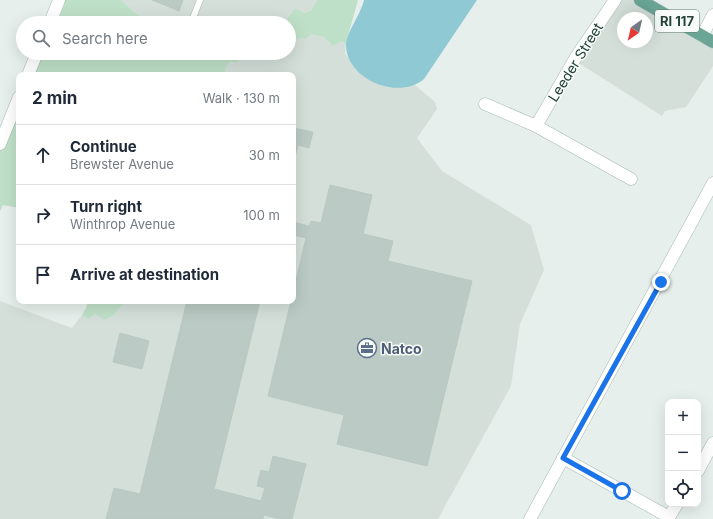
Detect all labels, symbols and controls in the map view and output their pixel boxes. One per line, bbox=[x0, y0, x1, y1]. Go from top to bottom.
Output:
road number: RI 117 bbox=[655, 10, 699, 32]
north arrow bbox=[617, 12, 653, 48]
search box bbox=[16, 16, 296, 60]
street label: Leeder Street bbox=[544, 19, 606, 105]
icon: search bbox=[30, 27, 52, 49]
text: Search here bbox=[62, 29, 148, 48]
text: 2 min bbox=[32, 88, 77, 108]
text: Walk · 130 m bbox=[203, 90, 280, 106]
text: Continue bbox=[70, 137, 137, 156]
icon: ahead bbox=[32, 144, 54, 166]
text: 30 m bbox=[249, 147, 280, 163]
text: Brewster Avenue bbox=[70, 156, 174, 172]
text: Turn right bbox=[70, 197, 142, 216]
icon: right bbox=[32, 204, 54, 226]
text: 100 m bbox=[243, 207, 280, 223]
text: Winthrop Avenue bbox=[70, 216, 175, 232]
icon: arrive bbox=[32, 264, 54, 286]
text: Arrive at destination bbox=[70, 265, 219, 284]
route end bbox=[652, 273, 670, 291]
office icon: Natco bbox=[356, 337, 378, 359]
place label: Natco bbox=[381, 340, 422, 357]
map controls bbox=[665, 399, 701, 507]
button: + bbox=[665, 399, 701, 435]
button: − bbox=[665, 435, 701, 471]
button: locate bbox=[665, 471, 701, 507]
route start bbox=[613, 482, 631, 500]

